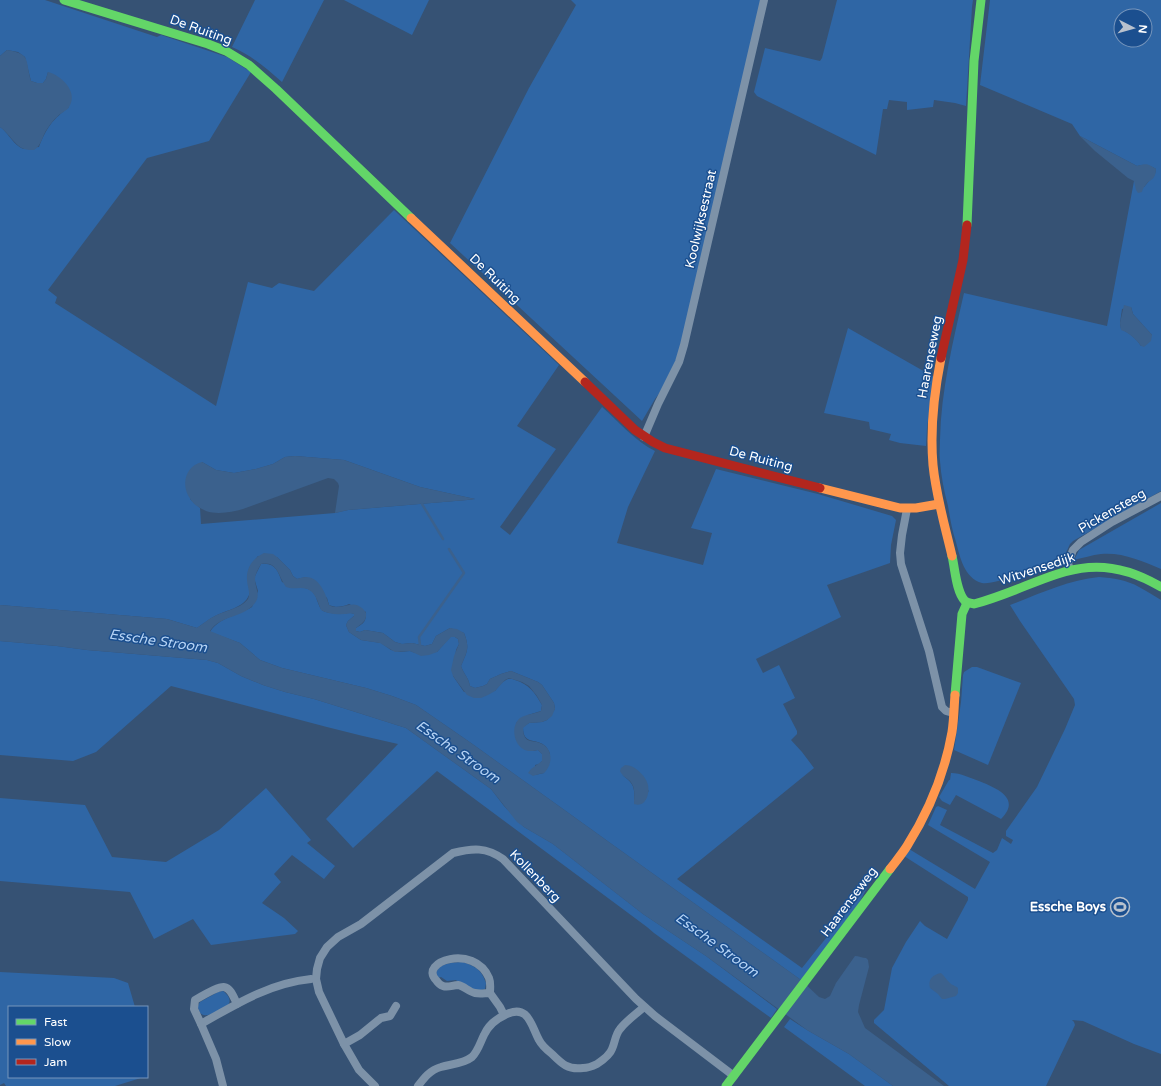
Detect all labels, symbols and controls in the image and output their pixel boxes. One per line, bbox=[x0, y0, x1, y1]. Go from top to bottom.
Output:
north arrow bbox=[1113, 8, 1153, 48]
street label: De Ruiting bbox=[168, 11, 234, 49]
text: N bbox=[1136, 24, 1149, 34]
street label: Koolwijksestraat bbox=[682, 168, 720, 270]
street label: De Ruiting bbox=[466, 251, 524, 307]
street label: Haarenseweg bbox=[914, 314, 946, 400]
street label: De Ruiting bbox=[728, 443, 794, 475]
street label: Pickensteeg bbox=[1076, 485, 1148, 537]
street label: Witvensedijk bbox=[997, 549, 1077, 589]
water label: Essche Stroom bbox=[108, 626, 209, 656]
water label: Essche Stroom bbox=[413, 717, 504, 788]
street label: Kollenberg bbox=[506, 846, 564, 906]
street label: Haarenseweg bbox=[817, 864, 881, 940]
sports icon: Essche Boys bbox=[1109, 896, 1131, 918]
place label: Essche Boys bbox=[1030, 899, 1106, 915]
water label: Essche Stroom bbox=[672, 909, 763, 982]
legend bbox=[8, 1006, 148, 1078]
text: Fast bbox=[44, 1015, 68, 1029]
text: Slow bbox=[44, 1035, 71, 1049]
text: Jam bbox=[44, 1055, 67, 1069]

